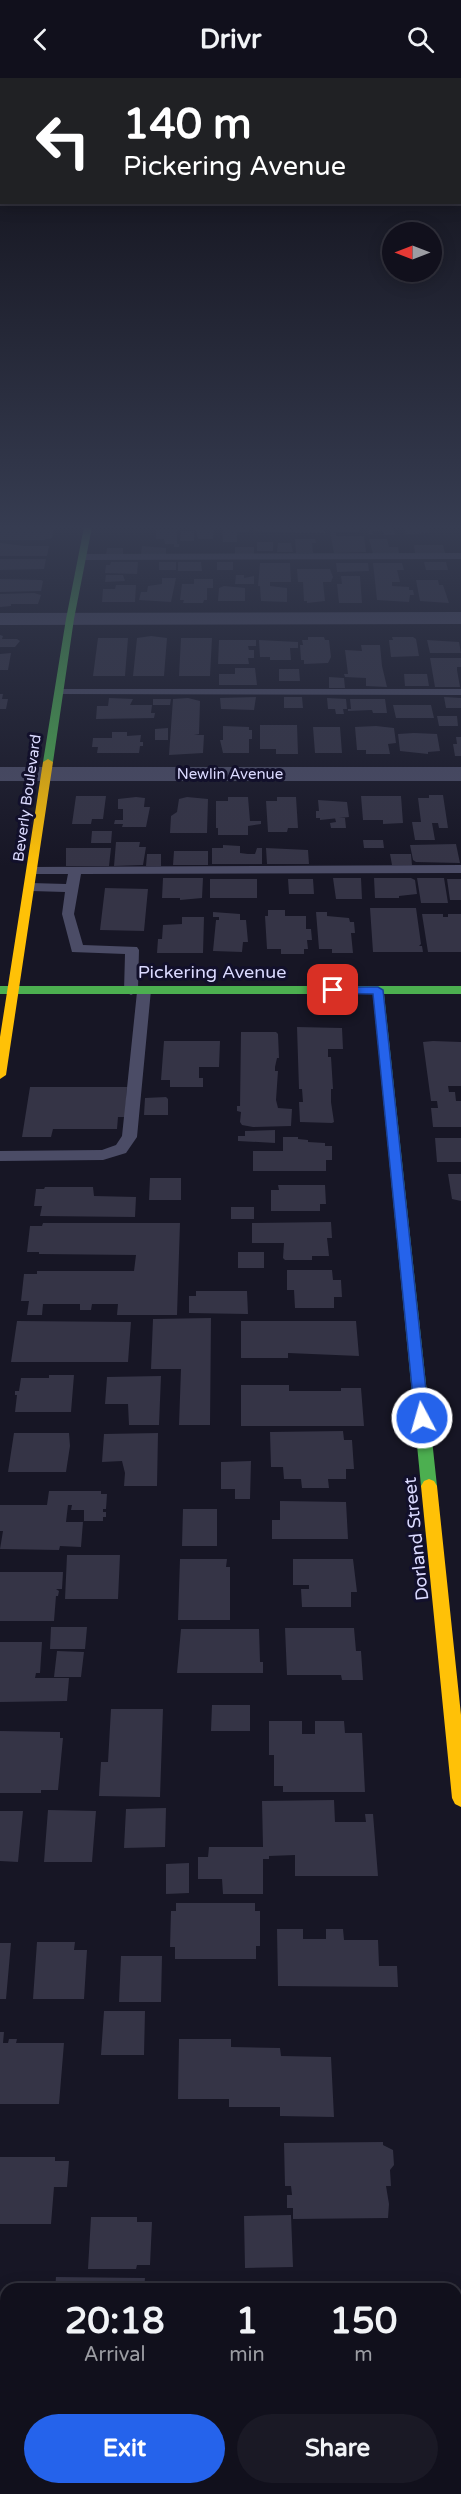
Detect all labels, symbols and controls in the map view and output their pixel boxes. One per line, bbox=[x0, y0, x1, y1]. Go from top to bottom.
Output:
icon: back bbox=[24, 23, 57, 56]
text: Drivr bbox=[200, 23, 261, 56]
icon: search bbox=[404, 23, 437, 56]
text: 140 m bbox=[123, 99, 252, 150]
icon: left bbox=[24, 102, 102, 180]
text: Pickering Avenue bbox=[123, 150, 346, 183]
north arrow bbox=[382, 222, 442, 282]
map controls bbox=[382, 222, 442, 282]
street label: Beverly Boulevard bbox=[9, 733, 45, 863]
street label: Newlin Avenue bbox=[177, 765, 283, 783]
street label: Pickering Avenue bbox=[138, 961, 286, 983]
pin bbox=[307, 964, 358, 1015]
icon: arrive bbox=[316, 973, 349, 1006]
position arrow bbox=[390, 1386, 454, 1450]
street label: Dorland Street bbox=[399, 1476, 433, 1602]
text: 20:18 bbox=[65, 2300, 165, 2343]
text: 1 bbox=[236, 2300, 258, 2343]
text: 150 bbox=[329, 2300, 397, 2343]
text: Arrival bbox=[84, 2343, 146, 2367]
text: min bbox=[229, 2343, 265, 2367]
text: m bbox=[354, 2343, 373, 2367]
button: Exit bbox=[24, 2414, 225, 2483]
button: Share bbox=[237, 2414, 438, 2483]

